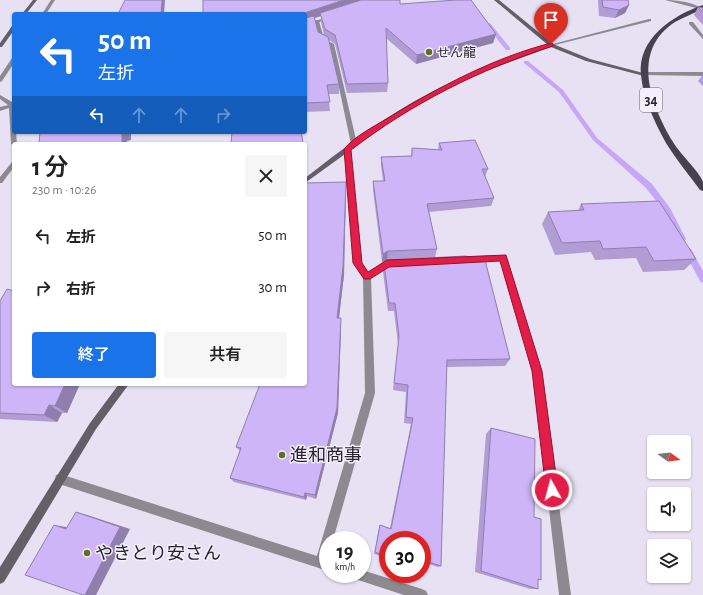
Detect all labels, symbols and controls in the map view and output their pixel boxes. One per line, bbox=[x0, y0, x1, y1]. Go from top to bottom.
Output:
pin bbox=[534, 3, 568, 44]
icon: arrive bbox=[540, 9, 562, 31]
text: 50 m bbox=[98, 27, 152, 55]
icon: left bbox=[32, 28, 84, 80]
place label: せん龍 bbox=[437, 46, 476, 60]
marker: せん龍 bbox=[424, 47, 434, 57]
text: 左折 bbox=[98, 65, 134, 83]
road number: 34 bbox=[640, 88, 662, 112]
icon: left bbox=[86, 104, 108, 126]
icon: ahead bbox=[128, 104, 150, 126]
icon: ahead bbox=[170, 104, 192, 126]
icon: right bbox=[212, 104, 234, 126]
button: close bbox=[245, 155, 287, 197]
text: 1 分 bbox=[32, 156, 68, 180]
text: 230 m · 10:26 bbox=[32, 184, 96, 197]
icon: left bbox=[32, 225, 54, 247]
text: 50 m bbox=[258, 228, 287, 243]
text: 左折 bbox=[66, 230, 96, 245]
icon: right bbox=[32, 277, 54, 299]
text: 30 m bbox=[258, 280, 287, 295]
text: 右折 bbox=[66, 282, 96, 297]
button: 終了 bbox=[32, 332, 156, 378]
button: 共有 bbox=[164, 332, 287, 378]
north arrow bbox=[647, 435, 691, 479]
map controls bbox=[647, 435, 691, 583]
place label: 進和商事 bbox=[290, 445, 362, 465]
marker: 進和商事 bbox=[277, 450, 287, 460]
position arrow bbox=[531, 469, 573, 511]
button: sound bbox=[647, 487, 691, 531]
speed limit sign: 30 bbox=[379, 531, 431, 583]
button: layers bbox=[647, 539, 691, 583]
text: 19 bbox=[337, 542, 353, 562]
place label: やきとり安さん bbox=[95, 544, 221, 563]
marker: やきとり安さん bbox=[82, 548, 92, 558]
text: km/h bbox=[335, 562, 355, 572]

